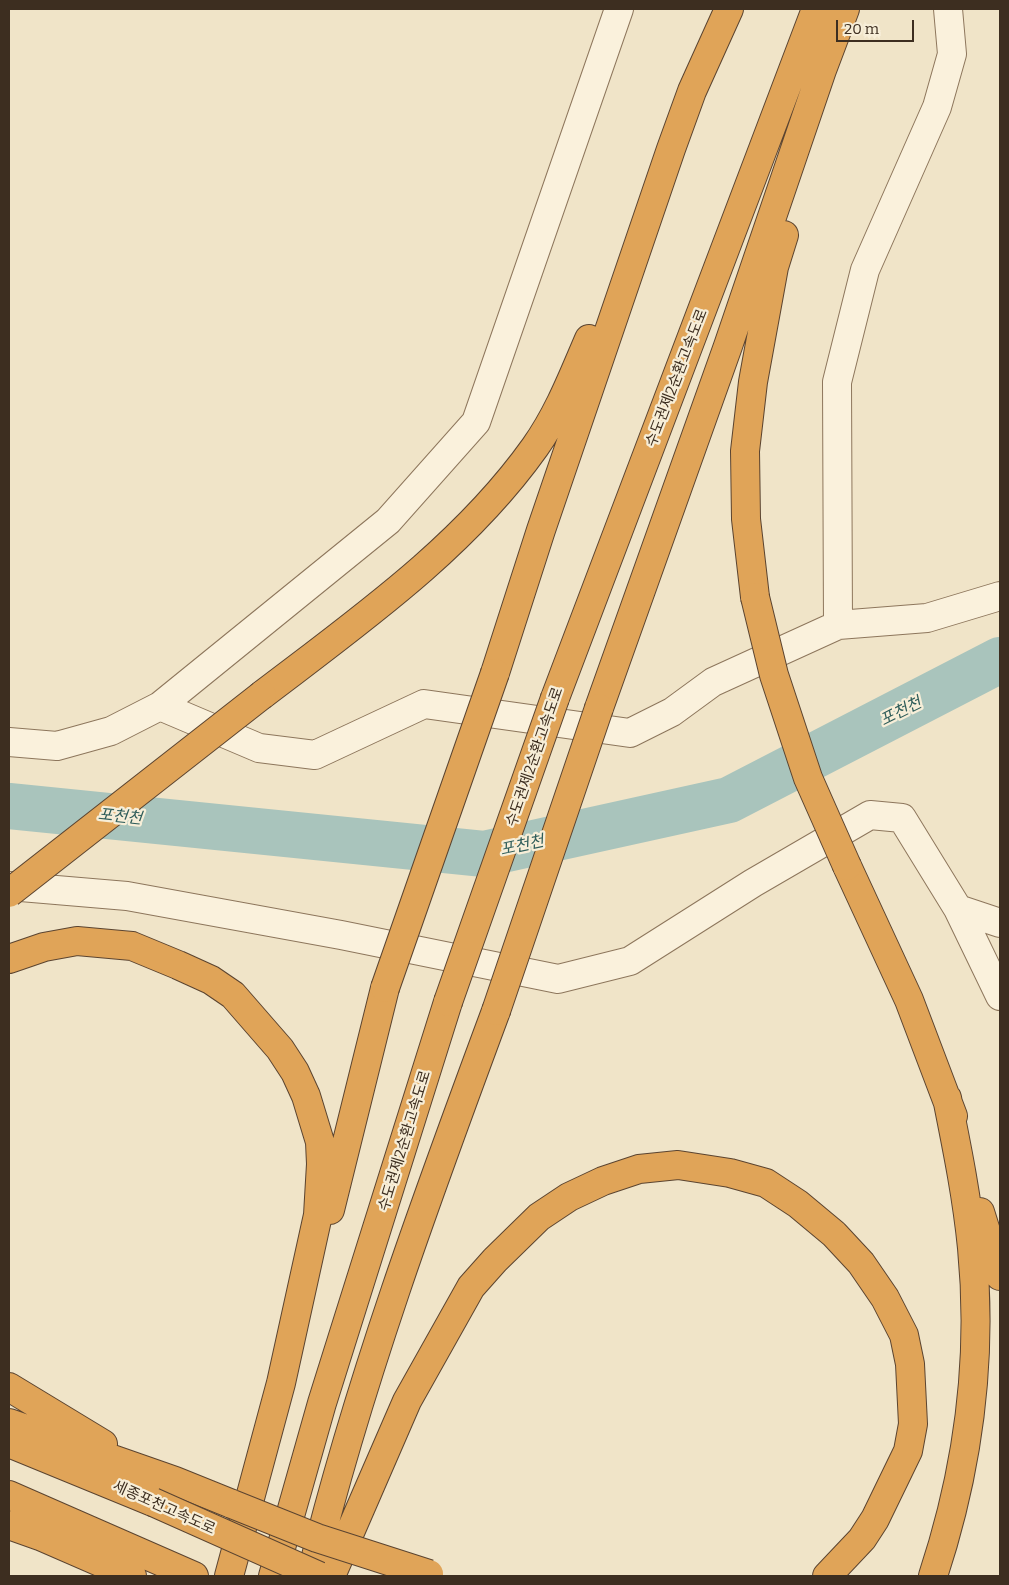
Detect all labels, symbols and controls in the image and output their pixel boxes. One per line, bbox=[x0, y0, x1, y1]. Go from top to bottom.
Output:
scale bar bbox=[839, 10, 916, 42]
text: 20 m bbox=[844, 20, 879, 38]
street label: 수도권제2순환고속도로 bbox=[642, 307, 712, 449]
street label: 수도권제2순환고속도로 bbox=[503, 685, 567, 829]
water label: 포천천 bbox=[877, 693, 925, 731]
water label: 포천천 bbox=[97, 805, 143, 829]
water label: 포천천 bbox=[498, 832, 546, 860]
street label: 수도권제2순환고속도로 bbox=[375, 1068, 435, 1214]
street label: 세종포천고속도로 bbox=[110, 1477, 218, 1539]

